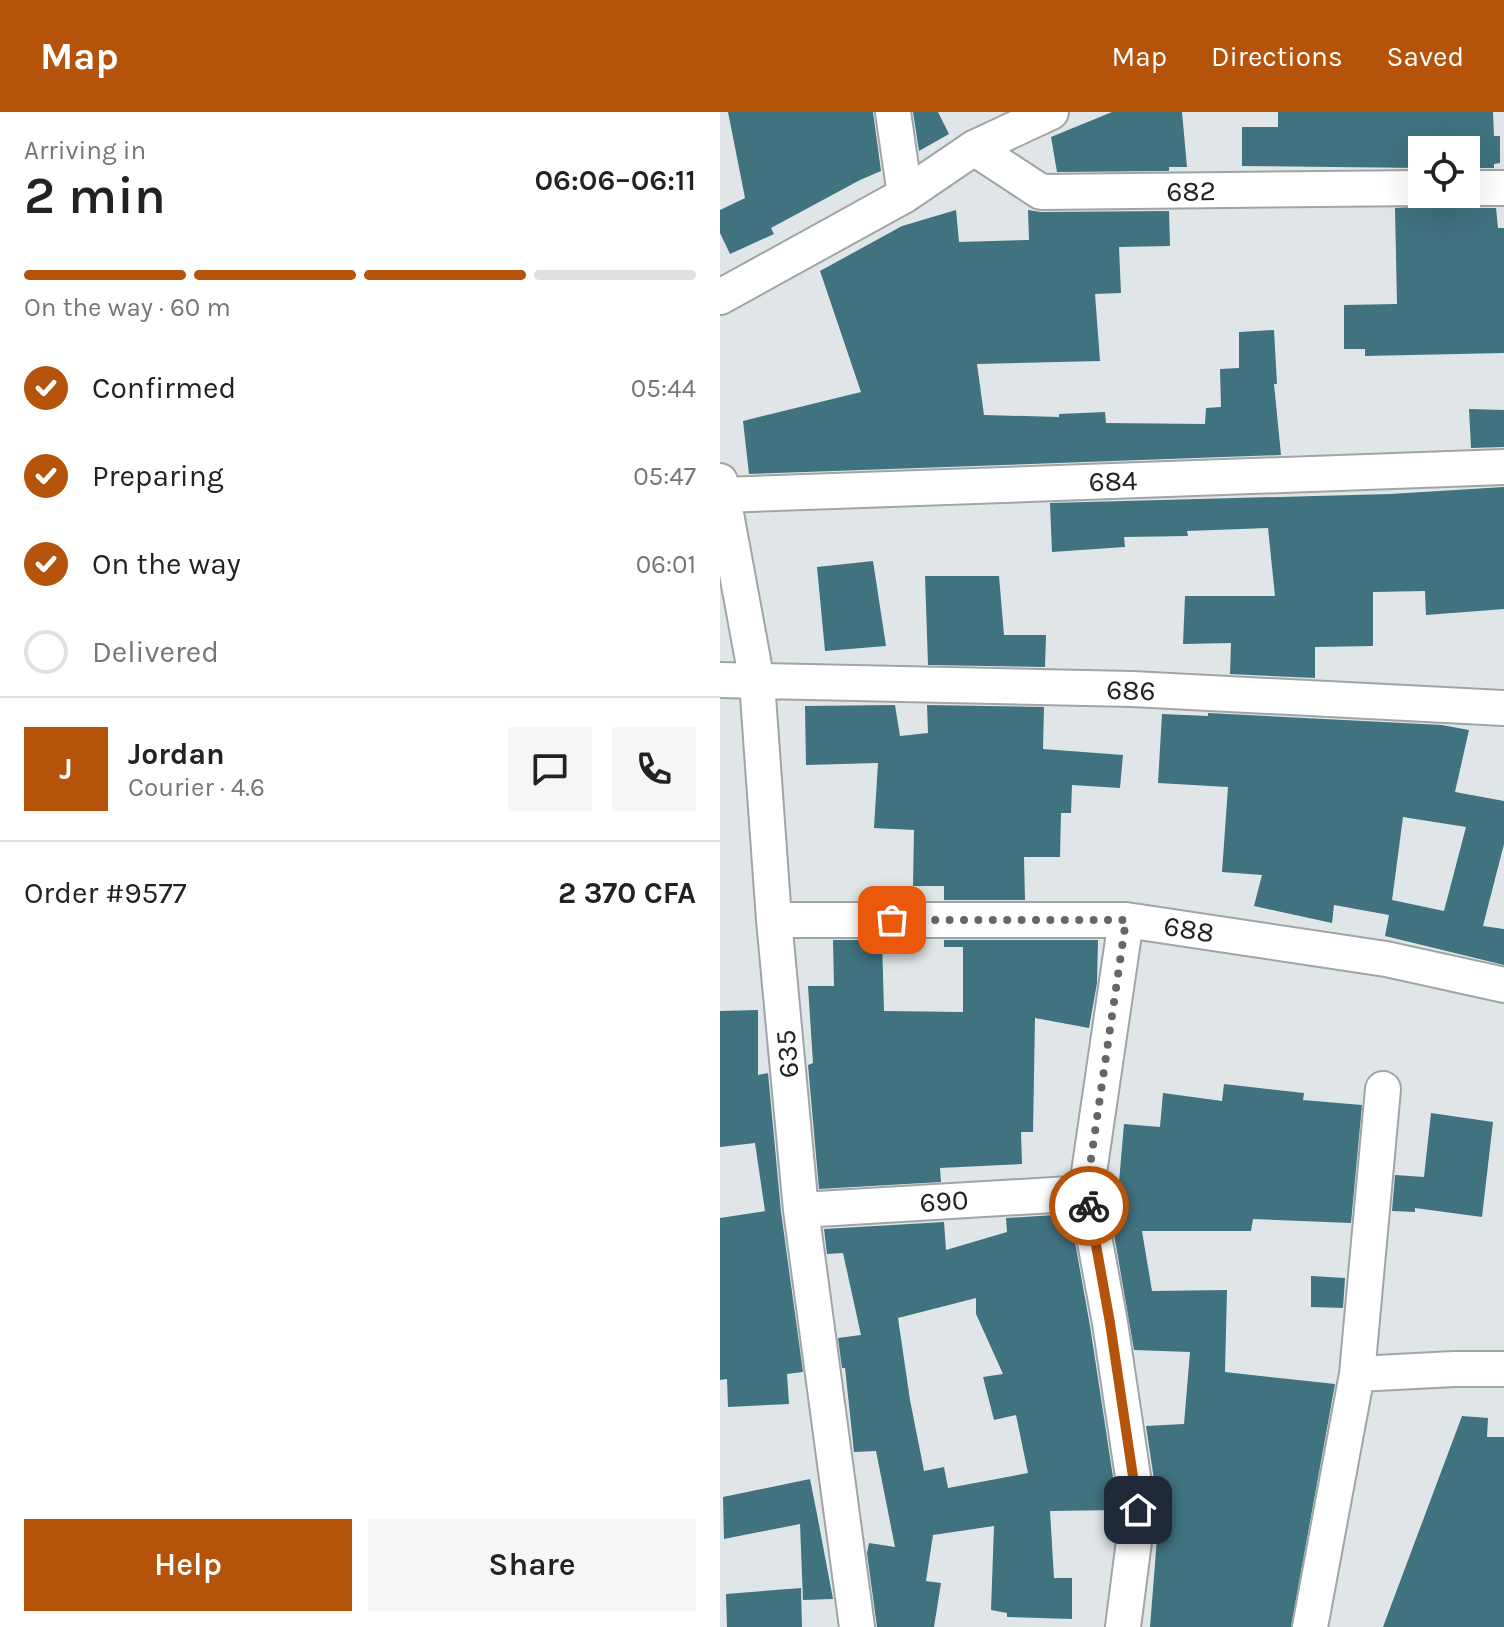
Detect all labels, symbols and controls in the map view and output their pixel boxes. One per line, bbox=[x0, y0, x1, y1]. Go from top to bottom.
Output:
text: Map bbox=[40, 34, 119, 79]
text: Map bbox=[1112, 40, 1167, 73]
text: Directions bbox=[1211, 40, 1343, 73]
text: Saved bbox=[1387, 40, 1464, 73]
text: Arriving in bbox=[24, 135, 146, 166]
map controls bbox=[1408, 136, 1480, 208]
button: locate bbox=[1408, 136, 1480, 208]
text: 06:06–06:11 bbox=[534, 162, 696, 198]
text: 2 min bbox=[24, 165, 166, 226]
street label: 682 bbox=[1166, 174, 1216, 208]
text: On the way · 60 m bbox=[24, 292, 231, 323]
icon: check bbox=[24, 366, 68, 410]
text: Confirmed bbox=[92, 370, 236, 406]
text: 05:44 bbox=[631, 373, 696, 404]
icon: check bbox=[24, 454, 68, 498]
text: Preparing bbox=[92, 458, 224, 494]
text: 05:47 bbox=[633, 461, 696, 492]
street label: 684 bbox=[1088, 464, 1138, 498]
icon: check bbox=[24, 542, 68, 586]
text: On the way bbox=[92, 546, 241, 582]
text: 06:01 bbox=[636, 549, 696, 580]
text: Delivered bbox=[92, 634, 219, 670]
street label: 686 bbox=[1106, 673, 1156, 707]
button: chat bbox=[508, 727, 592, 811]
button: phone bbox=[612, 727, 696, 811]
text: Jordan bbox=[128, 736, 225, 772]
text: J bbox=[59, 751, 73, 787]
text: Courier · 4.6 bbox=[128, 772, 265, 803]
text: Order #9577 bbox=[24, 875, 187, 911]
text: 2 370 CFA bbox=[558, 875, 696, 911]
pin bbox=[858, 886, 926, 954]
icon: bag bbox=[870, 898, 914, 942]
street label: 688 bbox=[1162, 909, 1216, 949]
street label: 635 bbox=[768, 1028, 806, 1080]
courier bbox=[1049, 1166, 1129, 1246]
street label: 690 bbox=[918, 1183, 970, 1219]
icon: bike bbox=[1067, 1184, 1111, 1228]
pin bbox=[1104, 1476, 1172, 1544]
icon: home bbox=[1116, 1488, 1160, 1532]
button: Help bbox=[24, 1519, 352, 1611]
button: Share bbox=[368, 1519, 696, 1611]

